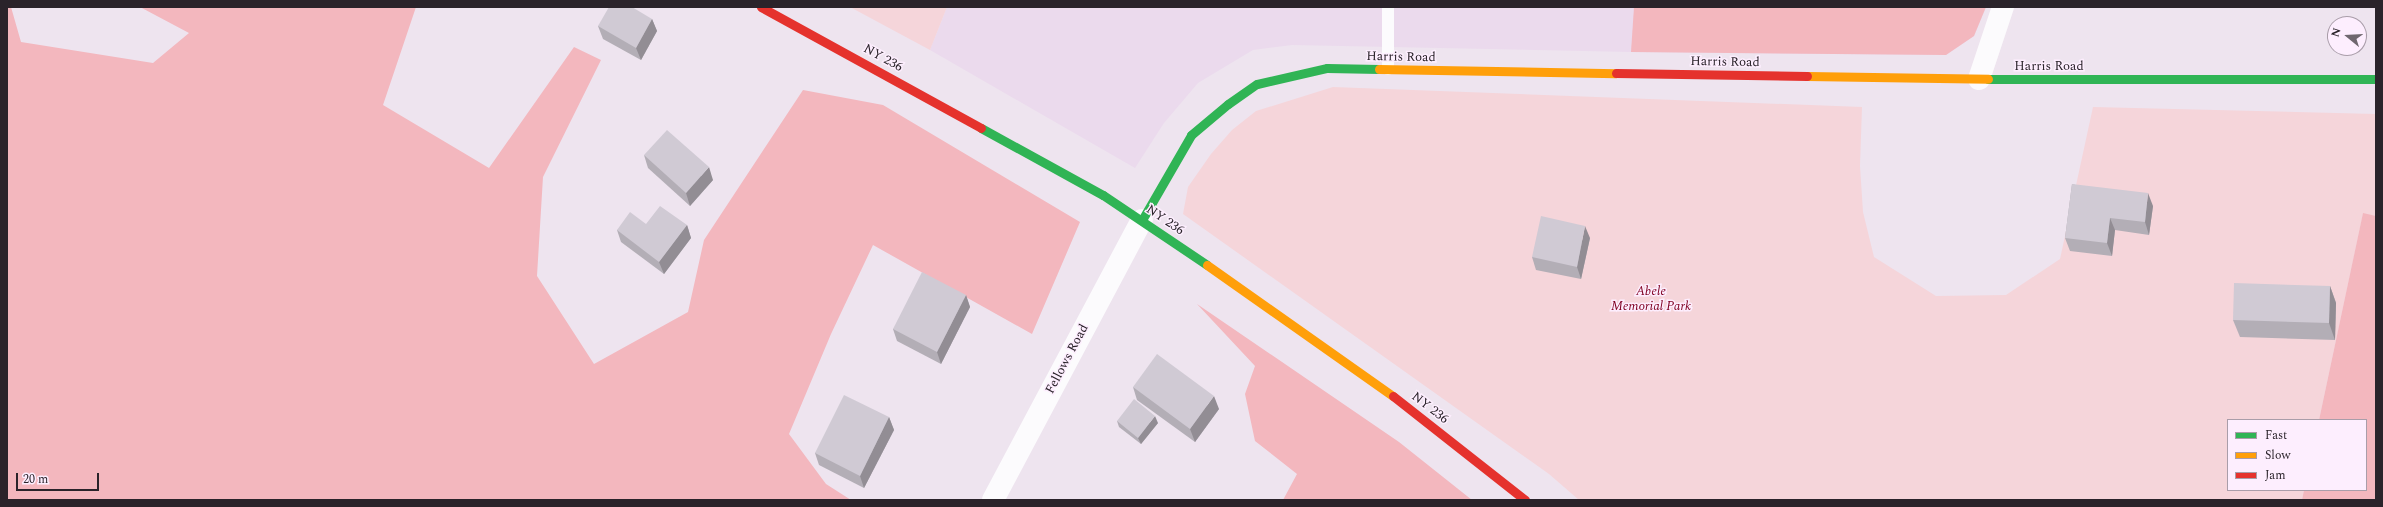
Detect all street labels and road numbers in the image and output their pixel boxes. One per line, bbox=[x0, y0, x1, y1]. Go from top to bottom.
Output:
street label: NY 236 bbox=[861, 41, 905, 75]
street label: Harris Road bbox=[1366, 49, 1436, 65]
street label: Harris Road bbox=[1690, 54, 1760, 70]
street label: Harris Road bbox=[2014, 58, 2084, 74]
street label: NY 236 bbox=[1143, 202, 1187, 238]
street label: Fellows Road bbox=[1042, 322, 1092, 396]
street label: NY 236 bbox=[1408, 389, 1452, 427]

